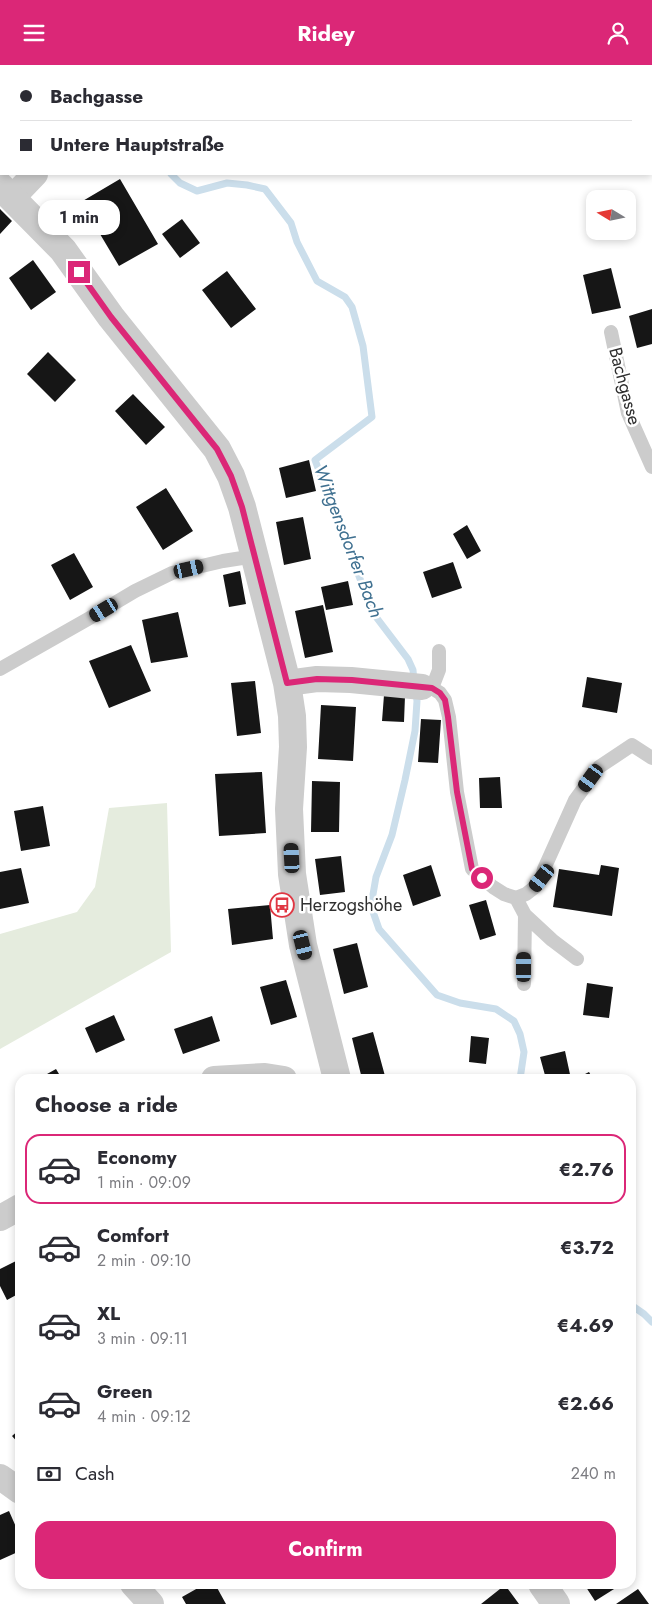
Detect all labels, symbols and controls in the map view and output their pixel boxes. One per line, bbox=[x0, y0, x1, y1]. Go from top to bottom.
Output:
text: Ridey bbox=[297, 17, 355, 49]
icon: menu bbox=[20, 19, 48, 47]
icon: person bbox=[604, 19, 632, 47]
text: Bachgasse bbox=[50, 83, 143, 110]
text: Untere Hauptstraße bbox=[50, 131, 224, 158]
north arrow bbox=[586, 190, 636, 240]
map controls bbox=[586, 190, 636, 240]
callout: 1 min bbox=[38, 199, 120, 235]
text: 1 min bbox=[59, 206, 99, 229]
route end bbox=[68, 261, 90, 283]
street label: Bachgasse bbox=[602, 344, 648, 428]
water label: Wittgensdorfer Bach bbox=[307, 461, 390, 622]
car bbox=[172, 558, 205, 580]
car bbox=[87, 596, 120, 624]
car bbox=[576, 761, 605, 795]
car bbox=[283, 843, 300, 873]
car bbox=[526, 862, 557, 894]
route start bbox=[471, 867, 493, 889]
bus stop icon: Herzogshöhe bbox=[269, 892, 295, 918]
place label: Herzogshöhe bbox=[300, 892, 402, 918]
car bbox=[292, 929, 313, 961]
car bbox=[516, 952, 531, 982]
text: Choose a ride bbox=[35, 1088, 178, 1120]
text: Economy bbox=[97, 1144, 177, 1171]
icon: car bbox=[37, 1147, 82, 1192]
text: €2.76 bbox=[559, 1156, 614, 1183]
text: 1 min · 09:09 bbox=[97, 1171, 191, 1194]
text: Comfort bbox=[97, 1222, 169, 1249]
icon: car bbox=[37, 1225, 82, 1270]
text: €3.72 bbox=[560, 1234, 614, 1261]
text: 2 min · 09:10 bbox=[97, 1249, 191, 1272]
text: XL bbox=[97, 1300, 120, 1327]
icon: car bbox=[37, 1303, 82, 1348]
text: €4.69 bbox=[557, 1312, 614, 1339]
text: 3 min · 09:11 bbox=[97, 1327, 188, 1350]
text: Green bbox=[97, 1378, 153, 1405]
icon: car bbox=[37, 1381, 82, 1426]
text: €2.66 bbox=[558, 1390, 614, 1417]
text: 4 min · 09:12 bbox=[97, 1405, 191, 1428]
icon: cash bbox=[35, 1460, 63, 1488]
text: Cash bbox=[75, 1460, 115, 1487]
text: 240 m bbox=[571, 1462, 616, 1485]
button: Confirm bbox=[35, 1521, 616, 1579]

